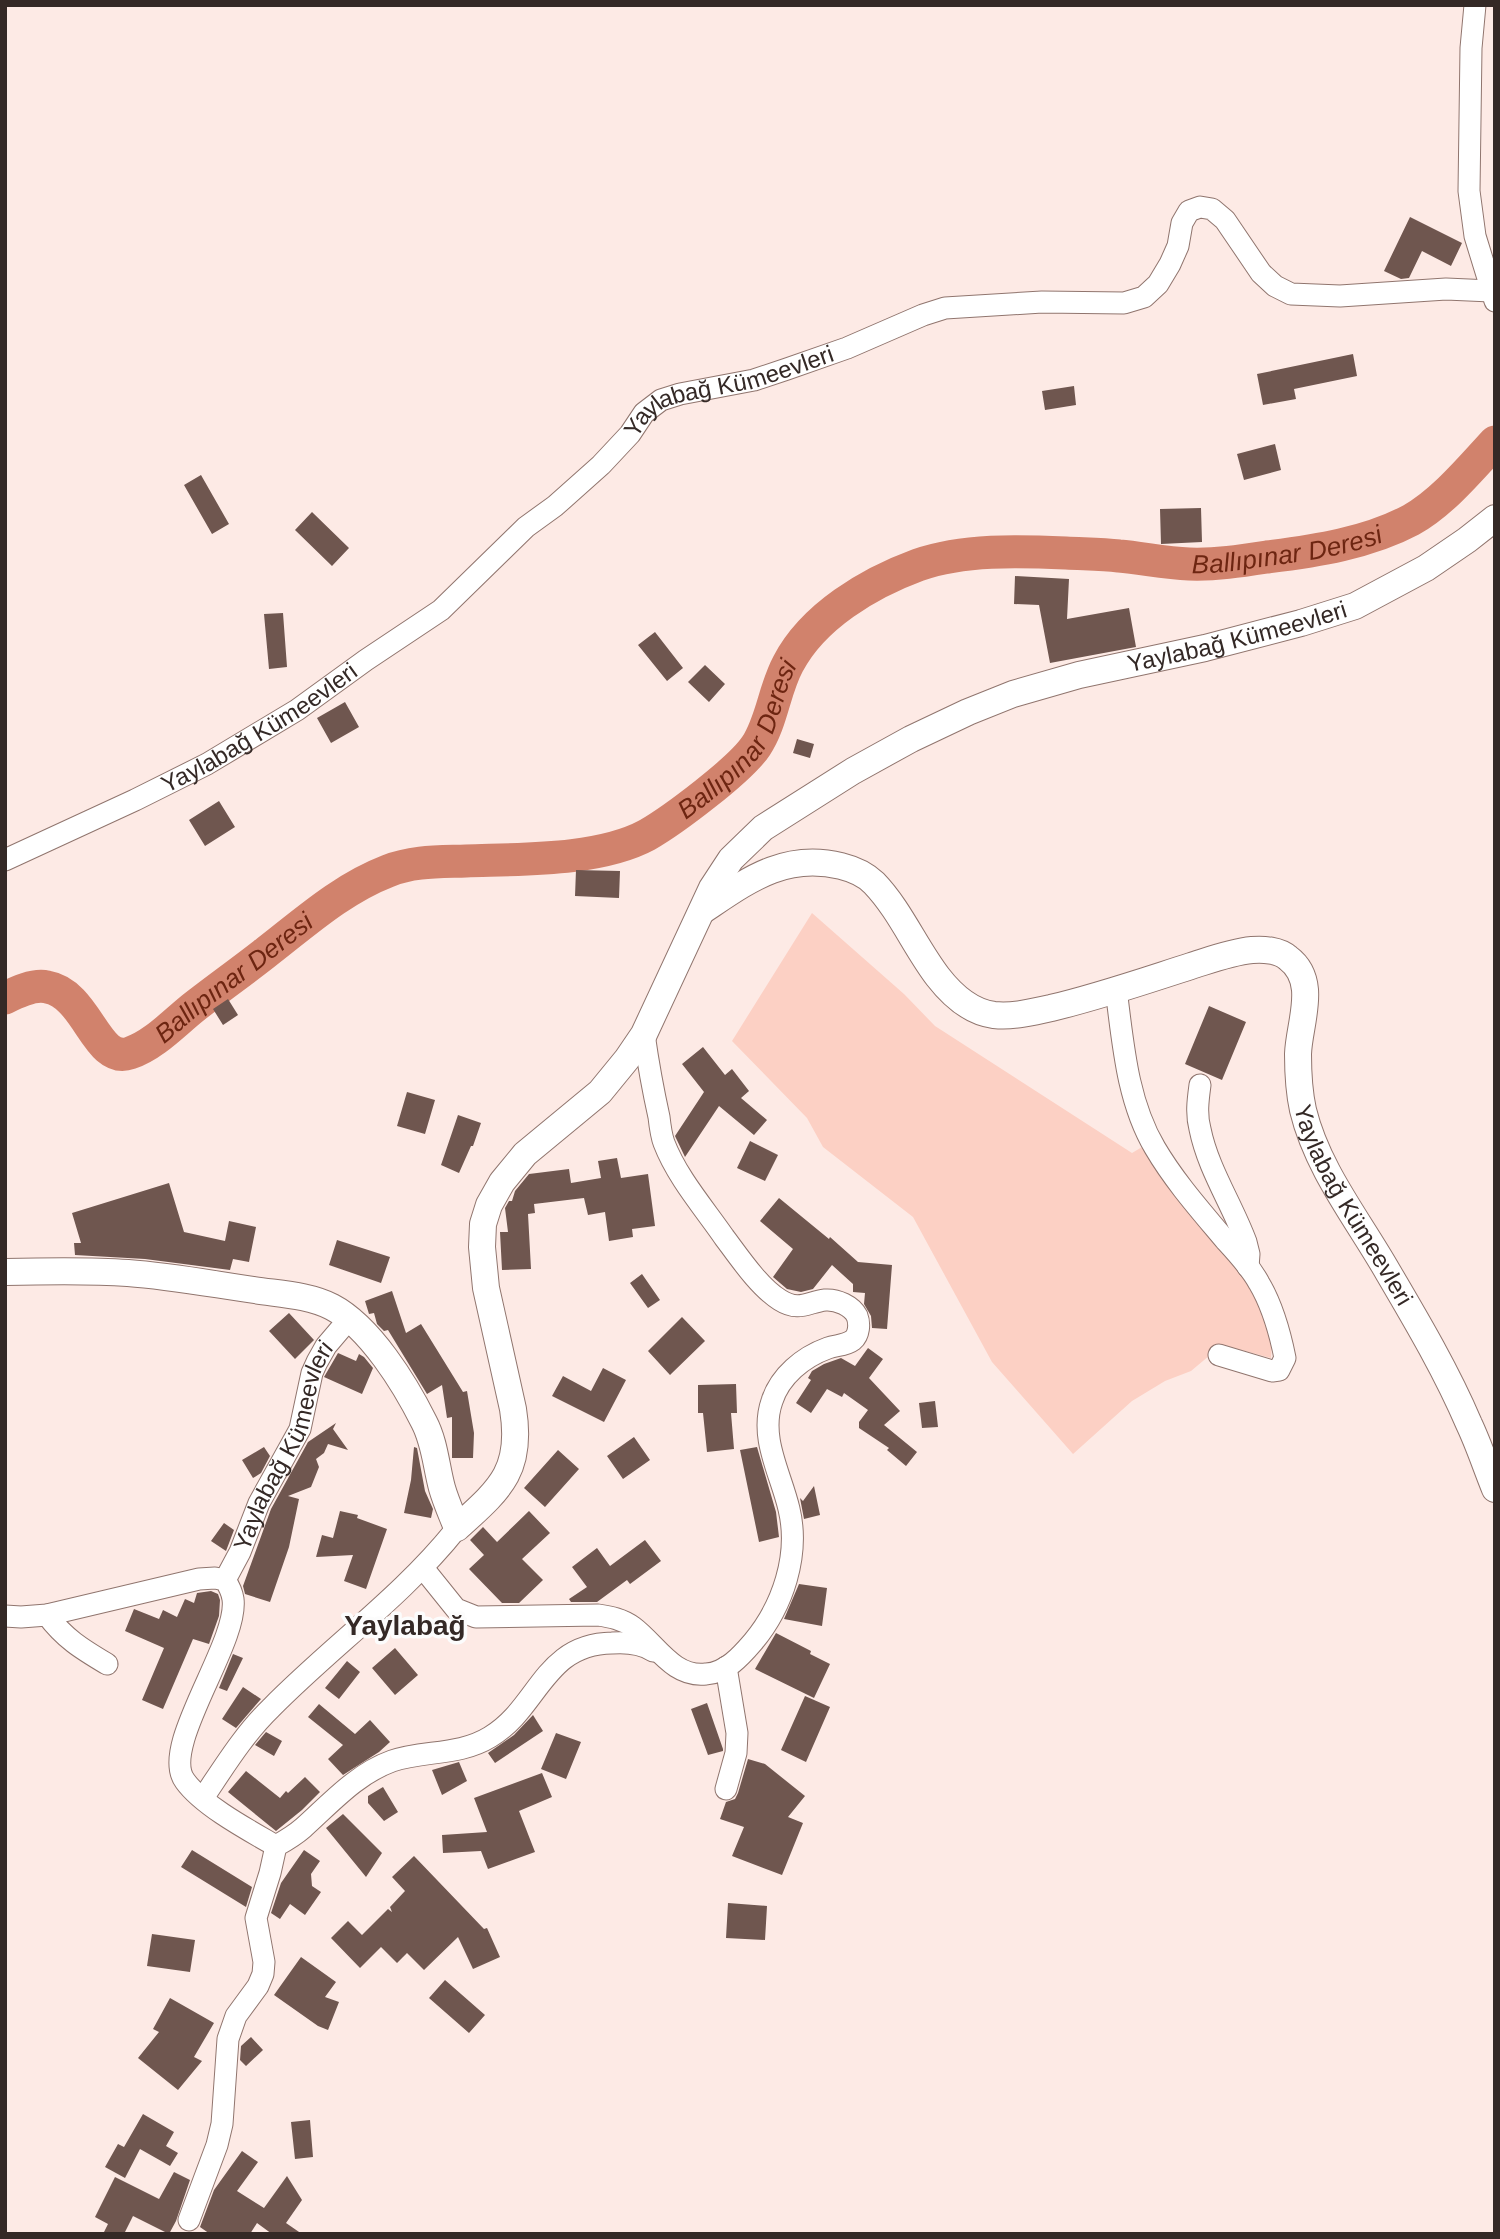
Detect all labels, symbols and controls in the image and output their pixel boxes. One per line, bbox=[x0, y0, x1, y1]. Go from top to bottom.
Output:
street label: Yaylabağ Kümeevleri bbox=[618, 340, 837, 441]
water label: Ballıpınar Deresi bbox=[1192, 519, 1387, 579]
street label: Yaylabağ Kümeevleri bbox=[1125, 595, 1350, 677]
water label: Ballıpınar Deresi bbox=[671, 653, 803, 825]
street label: Yaylabağ Kümeevleri bbox=[157, 657, 362, 798]
water label: Ballıpınar Deresi bbox=[149, 906, 319, 1049]
street label: Yaylabağ Kümeevleri bbox=[1289, 1102, 1418, 1310]
street label: Yaylabağ Kümeevleri bbox=[228, 1335, 338, 1554]
district label: Yaylabağ bbox=[344, 1610, 466, 1641]

